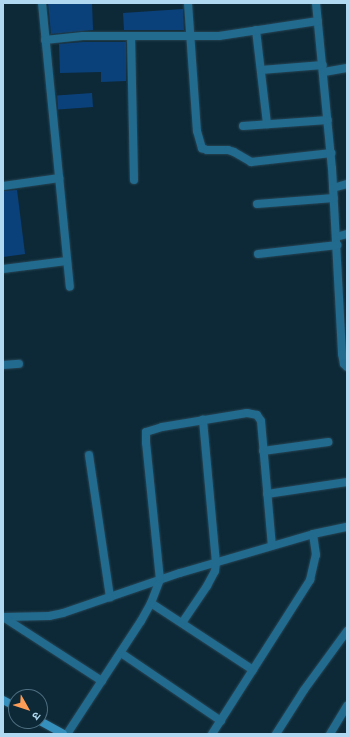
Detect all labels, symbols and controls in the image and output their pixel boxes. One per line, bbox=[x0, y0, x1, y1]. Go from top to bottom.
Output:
north arrow bbox=[8, 689, 48, 729]
text: उ bbox=[30, 710, 43, 722]

